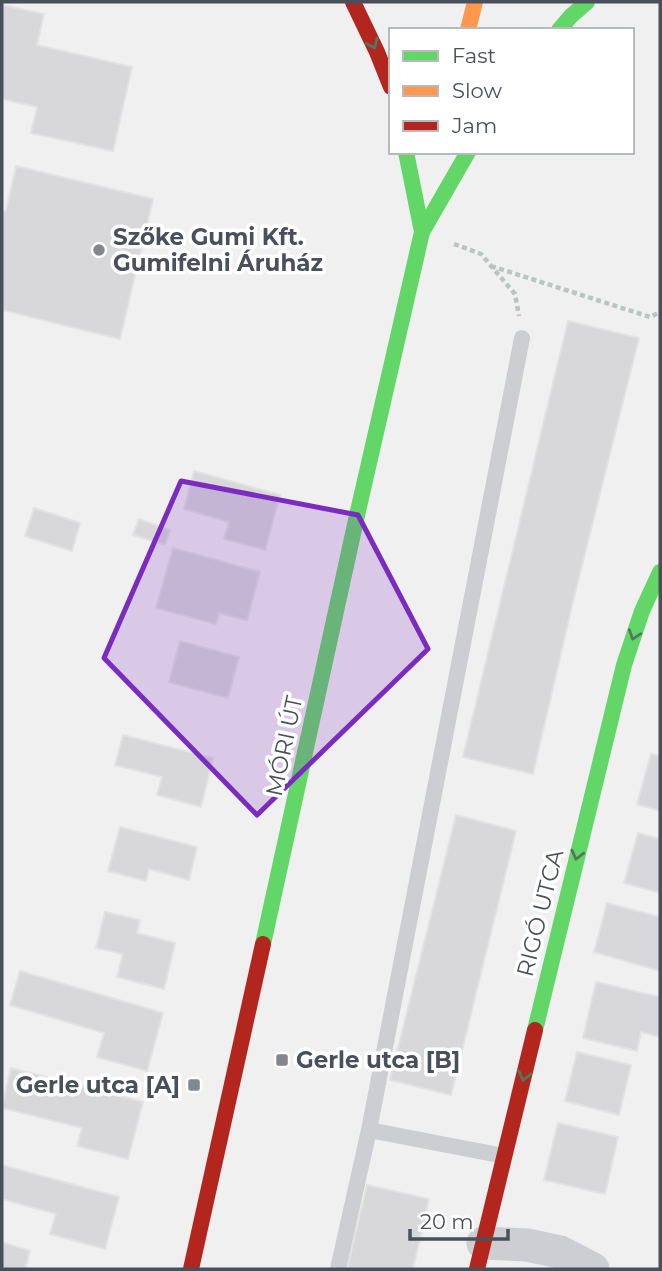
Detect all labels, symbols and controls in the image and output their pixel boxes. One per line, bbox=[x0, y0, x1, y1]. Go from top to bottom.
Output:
legend bbox=[389, 28, 634, 154]
one-way arrow bbox=[365, 37, 379, 49]
text: Fast bbox=[452, 43, 496, 68]
text: Slow bbox=[452, 78, 502, 103]
text: Jam bbox=[451, 113, 497, 138]
place label: Szőke Gumi Kft. Gumifelni Áruház bbox=[113, 223, 323, 277]
marker: Szőke Gumi Kft. Gumifelni Áruház bbox=[91, 242, 107, 258]
one-way arrow bbox=[628, 628, 642, 640]
street label: MÓRI ÚT bbox=[260, 692, 308, 799]
street label: RIGÓ UTCA bbox=[511, 846, 569, 979]
one-way arrow bbox=[571, 849, 586, 861]
place label: Gerle utca [B] bbox=[296, 1046, 460, 1074]
marker: Gerle utca [B] bbox=[274, 1052, 290, 1068]
one-way arrow bbox=[517, 1070, 532, 1082]
place label: Gerle utca [A] bbox=[16, 1071, 180, 1099]
marker: Gerle utca [A] bbox=[186, 1077, 202, 1093]
scale bar bbox=[410, 1198, 508, 1242]
text: 20 m bbox=[420, 1209, 474, 1234]

